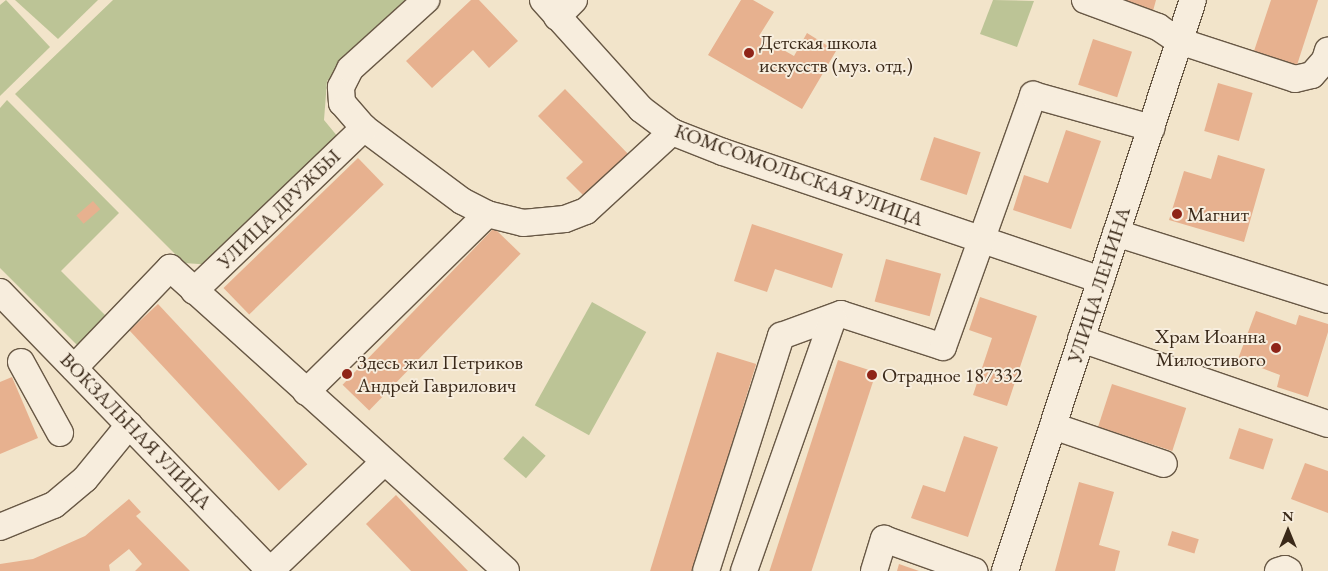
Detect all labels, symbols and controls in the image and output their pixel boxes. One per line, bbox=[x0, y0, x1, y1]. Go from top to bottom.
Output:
place label: Детская школа искусств (муз. отд.) bbox=[759, 30, 913, 77]
marker: Детская школа искусств (муз. отд.) bbox=[743, 47, 755, 59]
street label: КОМСОМОЛЬСКАЯ УЛИЦА bbox=[671, 119, 927, 231]
street label: УЛИЦА ДРУЖБЫ bbox=[212, 144, 346, 274]
place label: Магнит bbox=[1187, 202, 1249, 226]
street label: УЛИЦА ЛЕНИНА bbox=[1062, 204, 1136, 366]
marker: Магнит bbox=[1171, 208, 1183, 220]
place label: Храм Иоанна Милостивого bbox=[1155, 324, 1266, 371]
marker: Храм Иоанна Милостивого bbox=[1270, 342, 1282, 354]
street label: ВОКЗАЛЬНАЯ УЛИЦА bbox=[55, 348, 217, 514]
place label: Здесь жил Петриков Андрей Гаврилович bbox=[357, 350, 523, 397]
place label: Отрадное 187332 bbox=[882, 363, 1022, 387]
marker: Здесь жил Петриков Андрей Гаврилович bbox=[341, 368, 353, 380]
marker: Отрадное 187332 bbox=[866, 369, 878, 381]
north arrow bbox=[1263, 506, 1313, 556]
text: N bbox=[1282, 507, 1294, 525]

